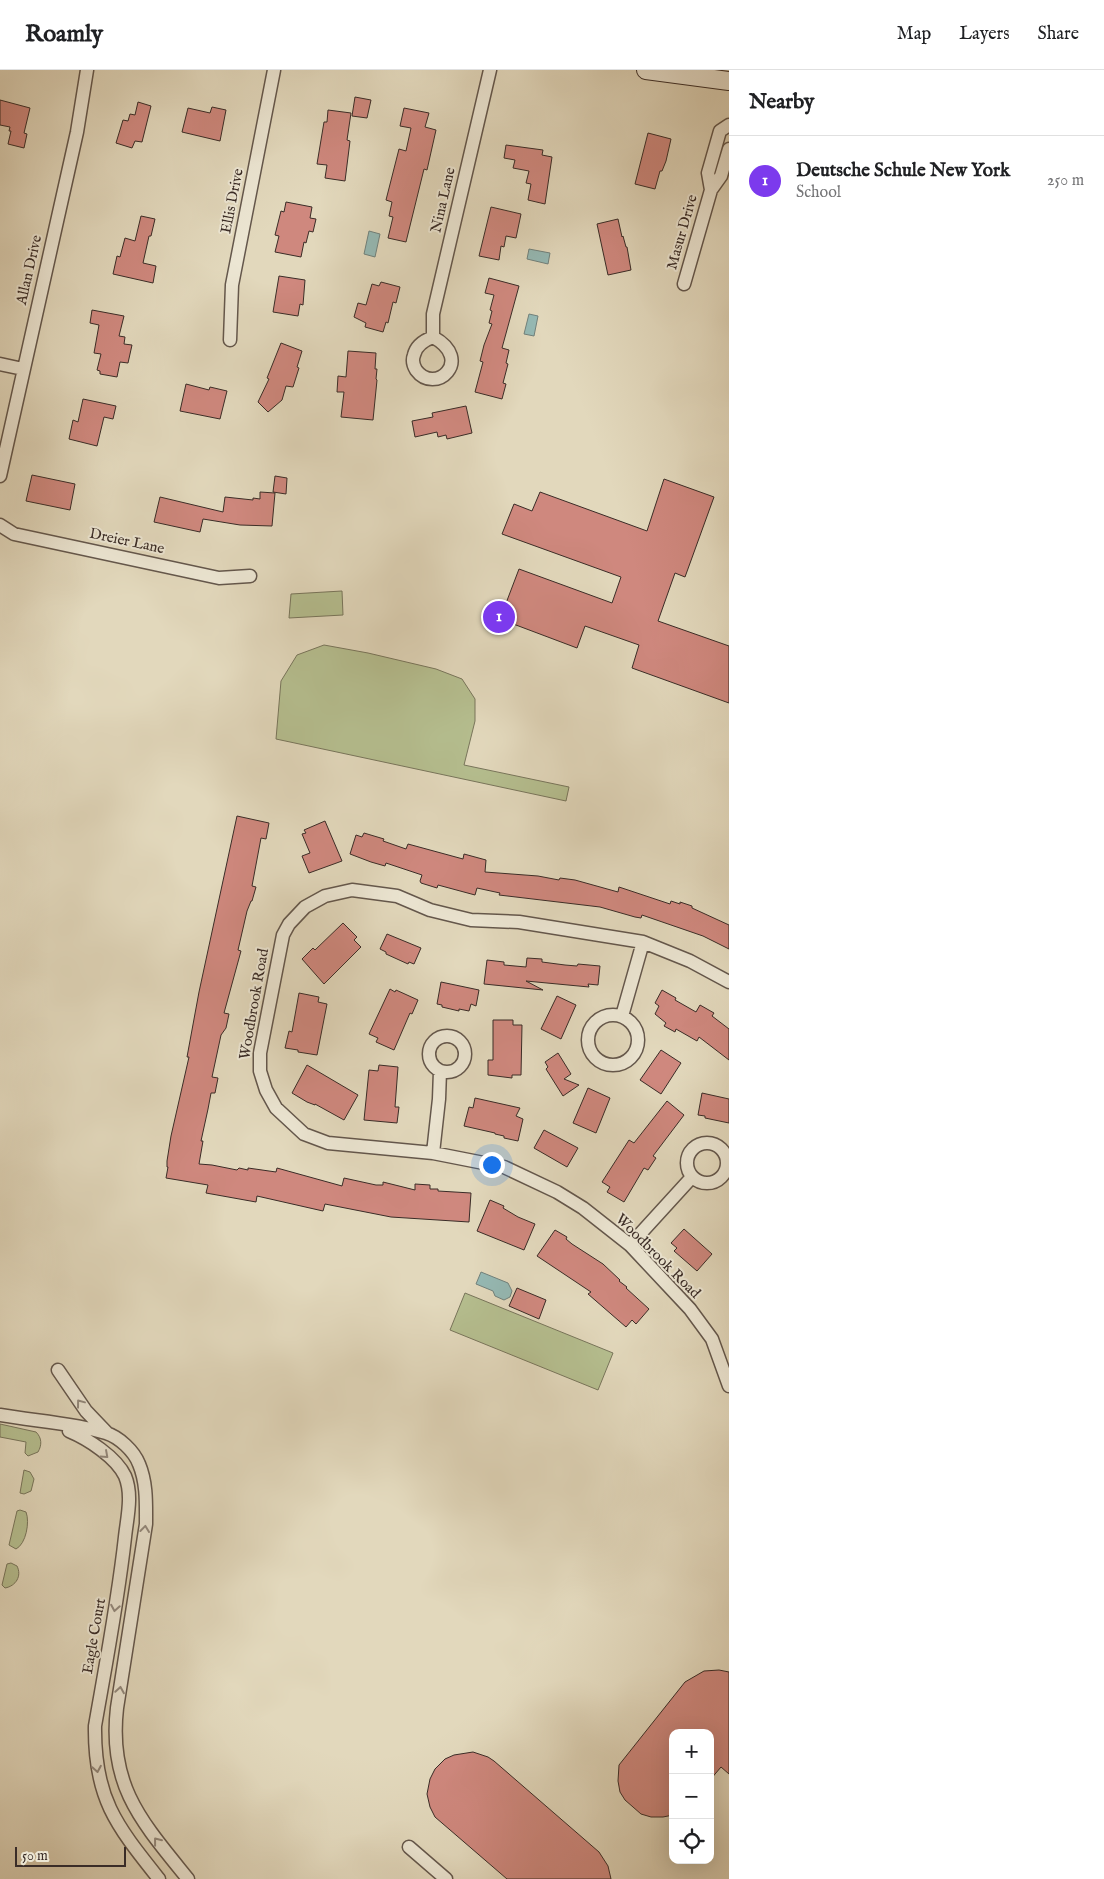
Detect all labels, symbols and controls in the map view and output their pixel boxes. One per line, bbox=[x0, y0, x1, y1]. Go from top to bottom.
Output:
text: Roamly bbox=[25, 19, 103, 50]
text: Map bbox=[897, 23, 931, 46]
text: Layers bbox=[959, 23, 1010, 46]
text: Share bbox=[1038, 23, 1079, 46]
text: Nearby bbox=[749, 89, 814, 116]
text: Deutsche Schule New York bbox=[796, 159, 1010, 183]
street label: Nina Lane bbox=[426, 165, 460, 235]
street label: Ellis Drive bbox=[216, 167, 248, 235]
text: 1 bbox=[762, 171, 768, 191]
text: 250 m bbox=[1047, 171, 1084, 191]
text: School bbox=[796, 183, 841, 203]
street label: Masur Drive bbox=[662, 192, 702, 272]
street label: Allan Drive bbox=[12, 233, 46, 308]
street label: Dreier Lane bbox=[88, 524, 166, 558]
pin: 1 bbox=[483, 598, 515, 636]
street label: Woodbrook Road bbox=[235, 946, 273, 1061]
your location bbox=[479, 1152, 505, 1178]
street label: Woodbrook Road bbox=[612, 1210, 705, 1303]
one-way arrow bbox=[77, 1399, 86, 1409]
one-way arrow bbox=[100, 1449, 109, 1458]
one-way arrow bbox=[139, 1525, 150, 1533]
street label: Eagle Court bbox=[78, 1597, 110, 1675]
one-way arrow bbox=[111, 1604, 121, 1613]
one-way arrow bbox=[114, 1685, 124, 1694]
map controls bbox=[669, 1729, 714, 1864]
button: + bbox=[669, 1729, 714, 1774]
one-way arrow bbox=[92, 1764, 102, 1773]
button: − bbox=[669, 1774, 714, 1819]
button: locate bbox=[669, 1819, 714, 1864]
one-way arrow bbox=[155, 1838, 163, 1847]
scale bar bbox=[15, 1844, 126, 1867]
text: 50 m bbox=[22, 1847, 48, 1865]

